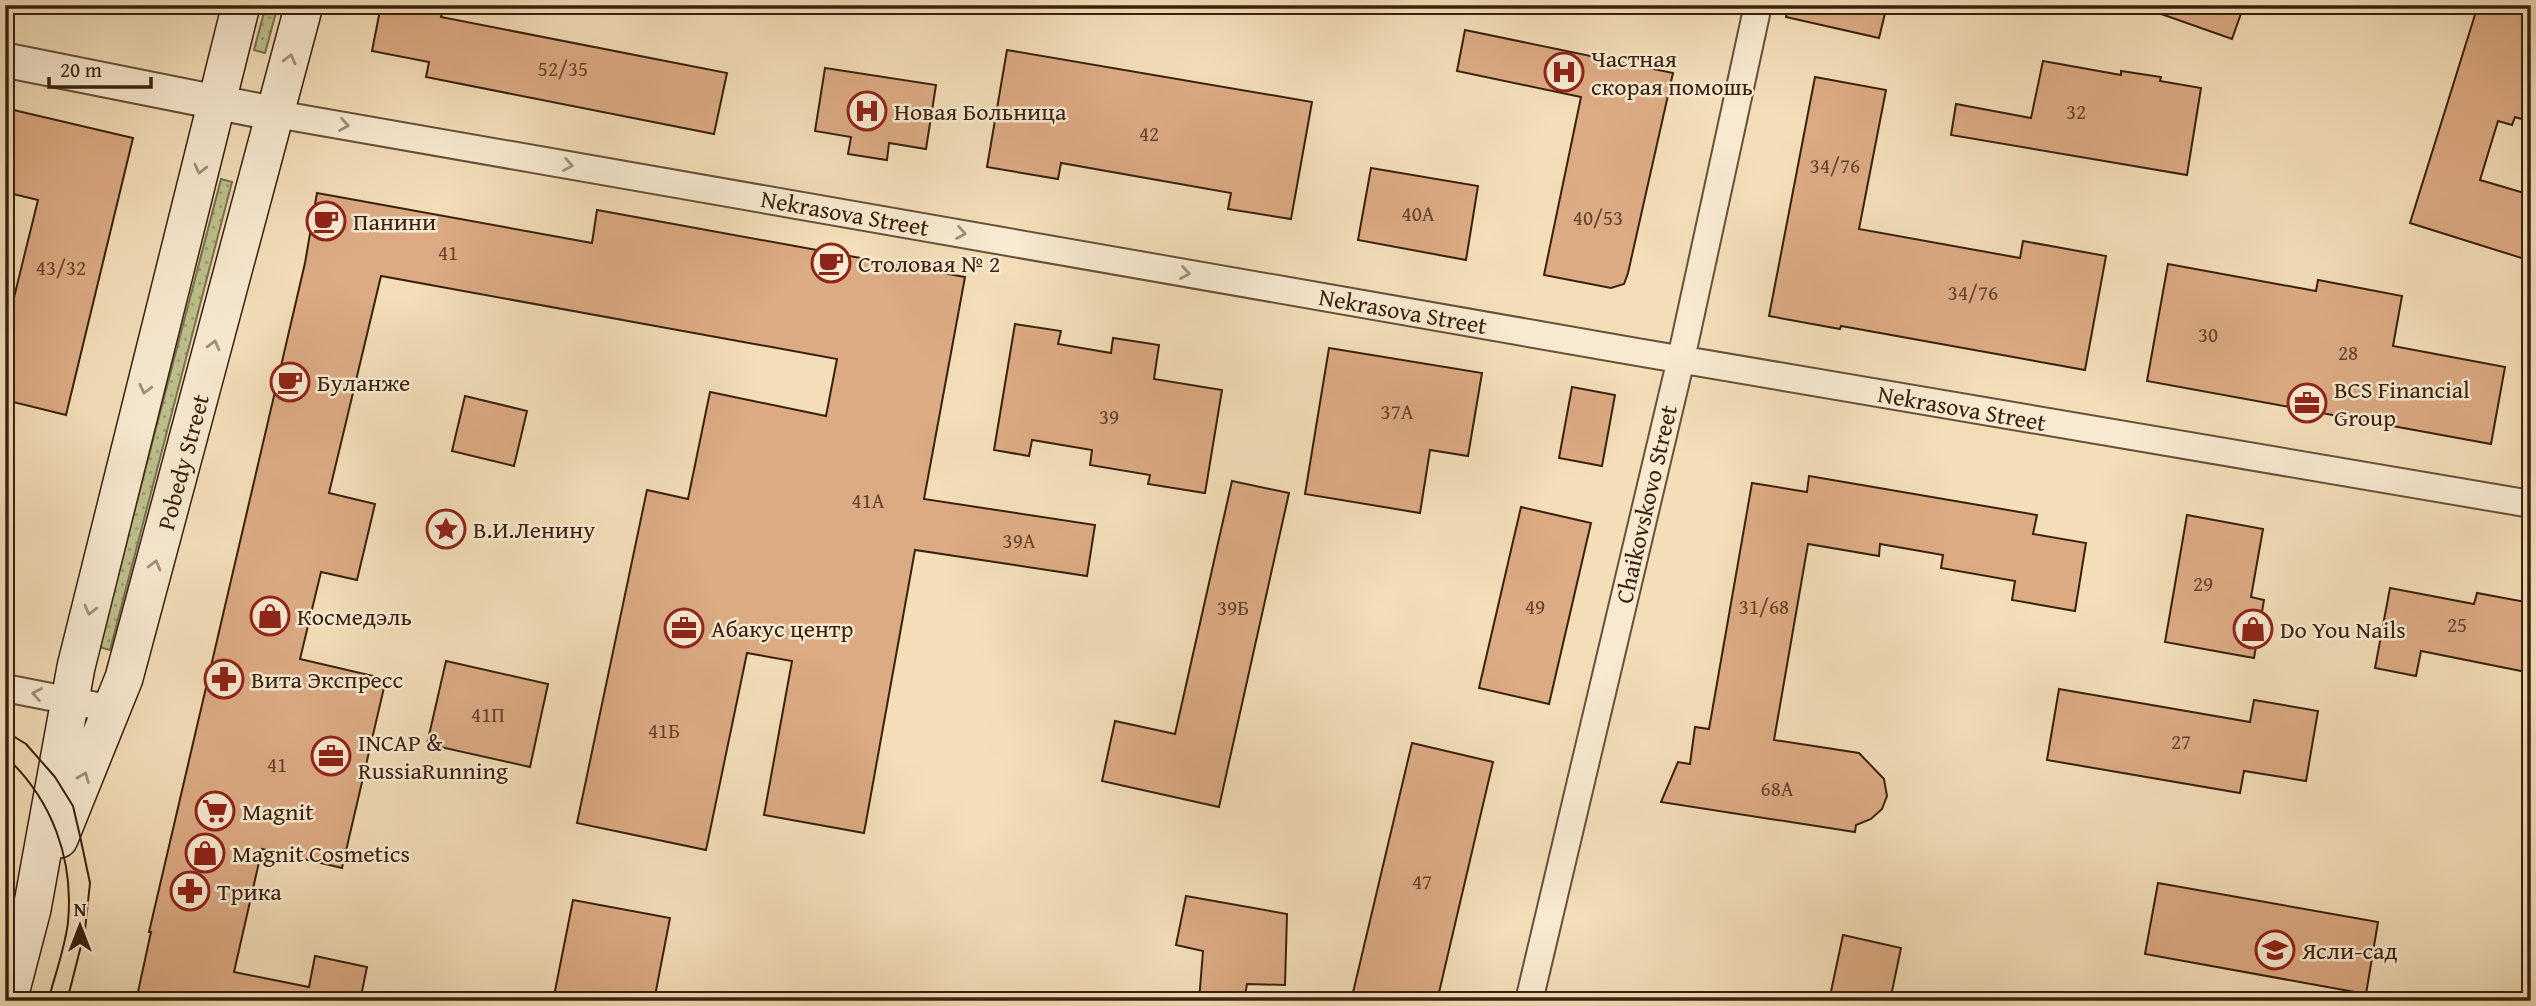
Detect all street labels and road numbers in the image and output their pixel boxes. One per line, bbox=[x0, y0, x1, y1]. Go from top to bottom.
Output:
street label: Nekrasova Street bbox=[758, 181, 932, 245]
street label: Nekrasova Street bbox=[1316, 279, 1490, 343]
street label: Nekrasova Street bbox=[1875, 376, 2049, 440]
street label: Pobedy Street bbox=[148, 390, 218, 534]
street label: Chaikovskovo Street bbox=[1606, 401, 1686, 607]

